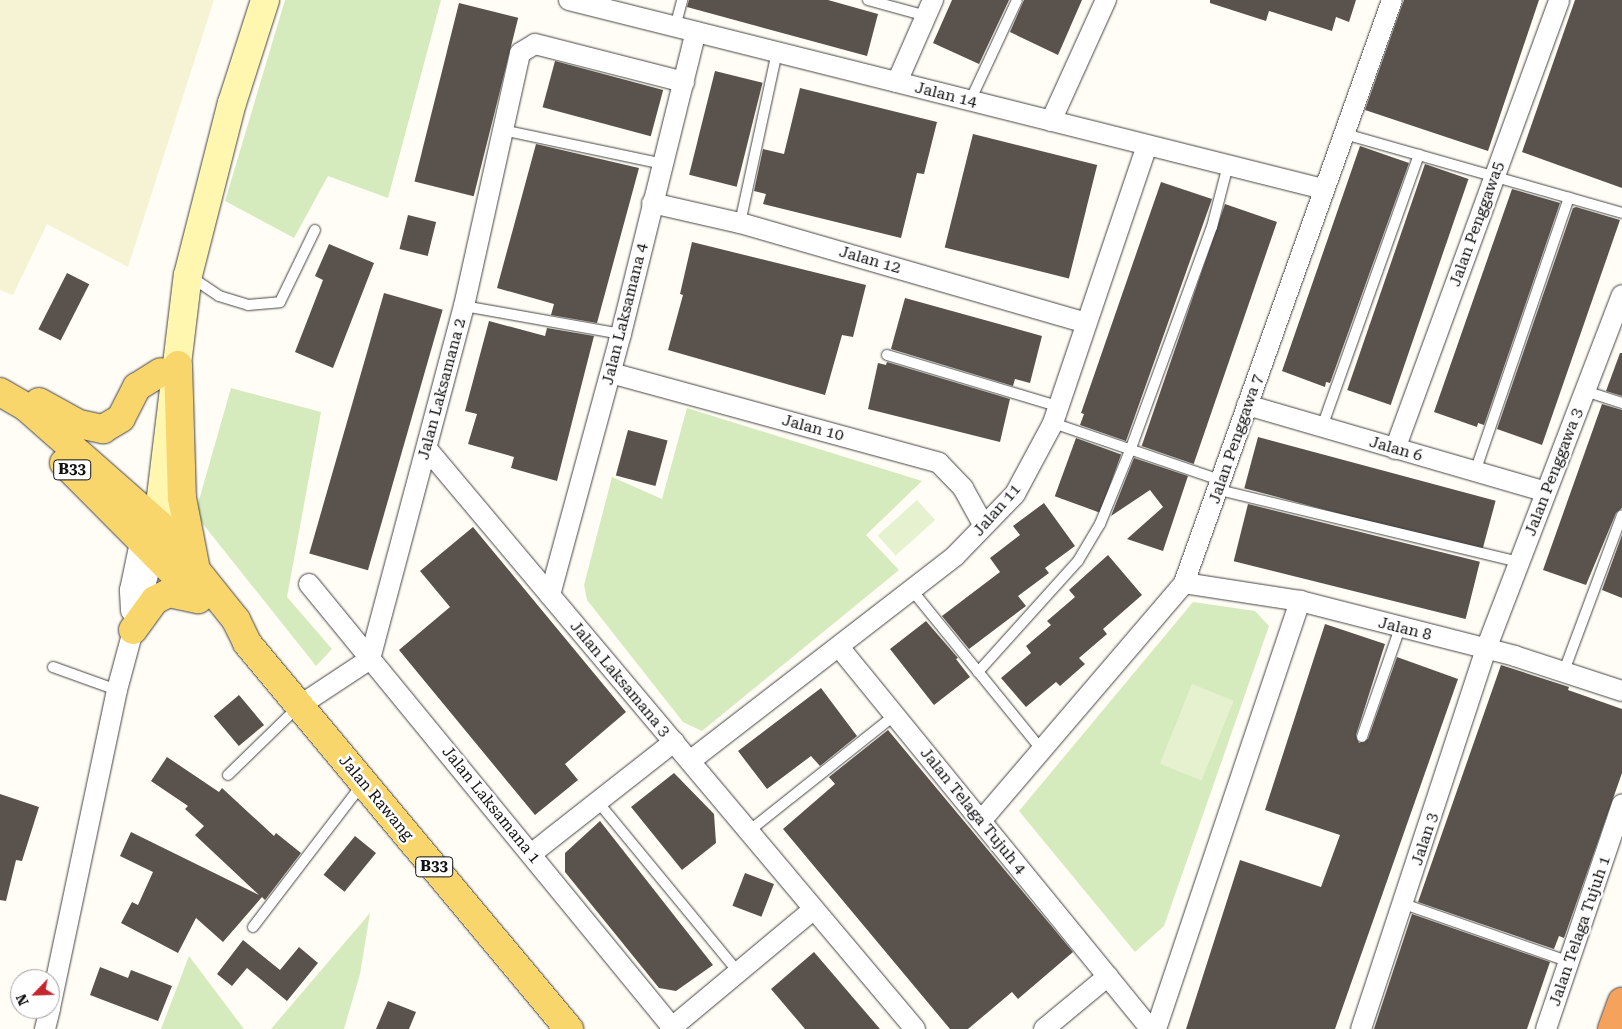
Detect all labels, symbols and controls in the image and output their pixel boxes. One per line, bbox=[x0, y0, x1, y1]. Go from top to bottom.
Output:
street label: Jalan 14 bbox=[913, 78, 979, 112]
street label: Jalan Penggawa5 bbox=[1446, 159, 1508, 289]
street label: Jalan Laksamana 4 bbox=[598, 241, 652, 387]
street label: Jalan 12 bbox=[837, 242, 903, 278]
street label: Jalan Laksamana 2 bbox=[414, 316, 470, 462]
street label: Jalan Penggawa 7 bbox=[1205, 372, 1267, 506]
street label: Jalan Penggawa 3 bbox=[1521, 405, 1587, 539]
street label: Jalan 10 bbox=[780, 411, 846, 445]
street label: Jalan 6 bbox=[1367, 432, 1425, 466]
road number: B33 bbox=[52, 458, 92, 482]
street label: Jalan 11 bbox=[969, 480, 1025, 540]
street label: Jalan 8 bbox=[1376, 613, 1434, 645]
street label: Jalan Laksamana 3 bbox=[566, 617, 674, 741]
street label: Jalan Laksamana 1 bbox=[438, 742, 544, 868]
street label: Jalan Telaga Tujuh 4 bbox=[916, 744, 1030, 878]
street label: Jalan Rawang bbox=[335, 751, 417, 845]
street label: Jalan 3 bbox=[1407, 810, 1443, 868]
street label: Jalan Telaga Tujuh 1 bbox=[1545, 853, 1615, 1009]
road number: B33 bbox=[414, 854, 454, 880]
north arrow bbox=[10, 969, 60, 1019]
text: N bbox=[13, 992, 32, 1008]

